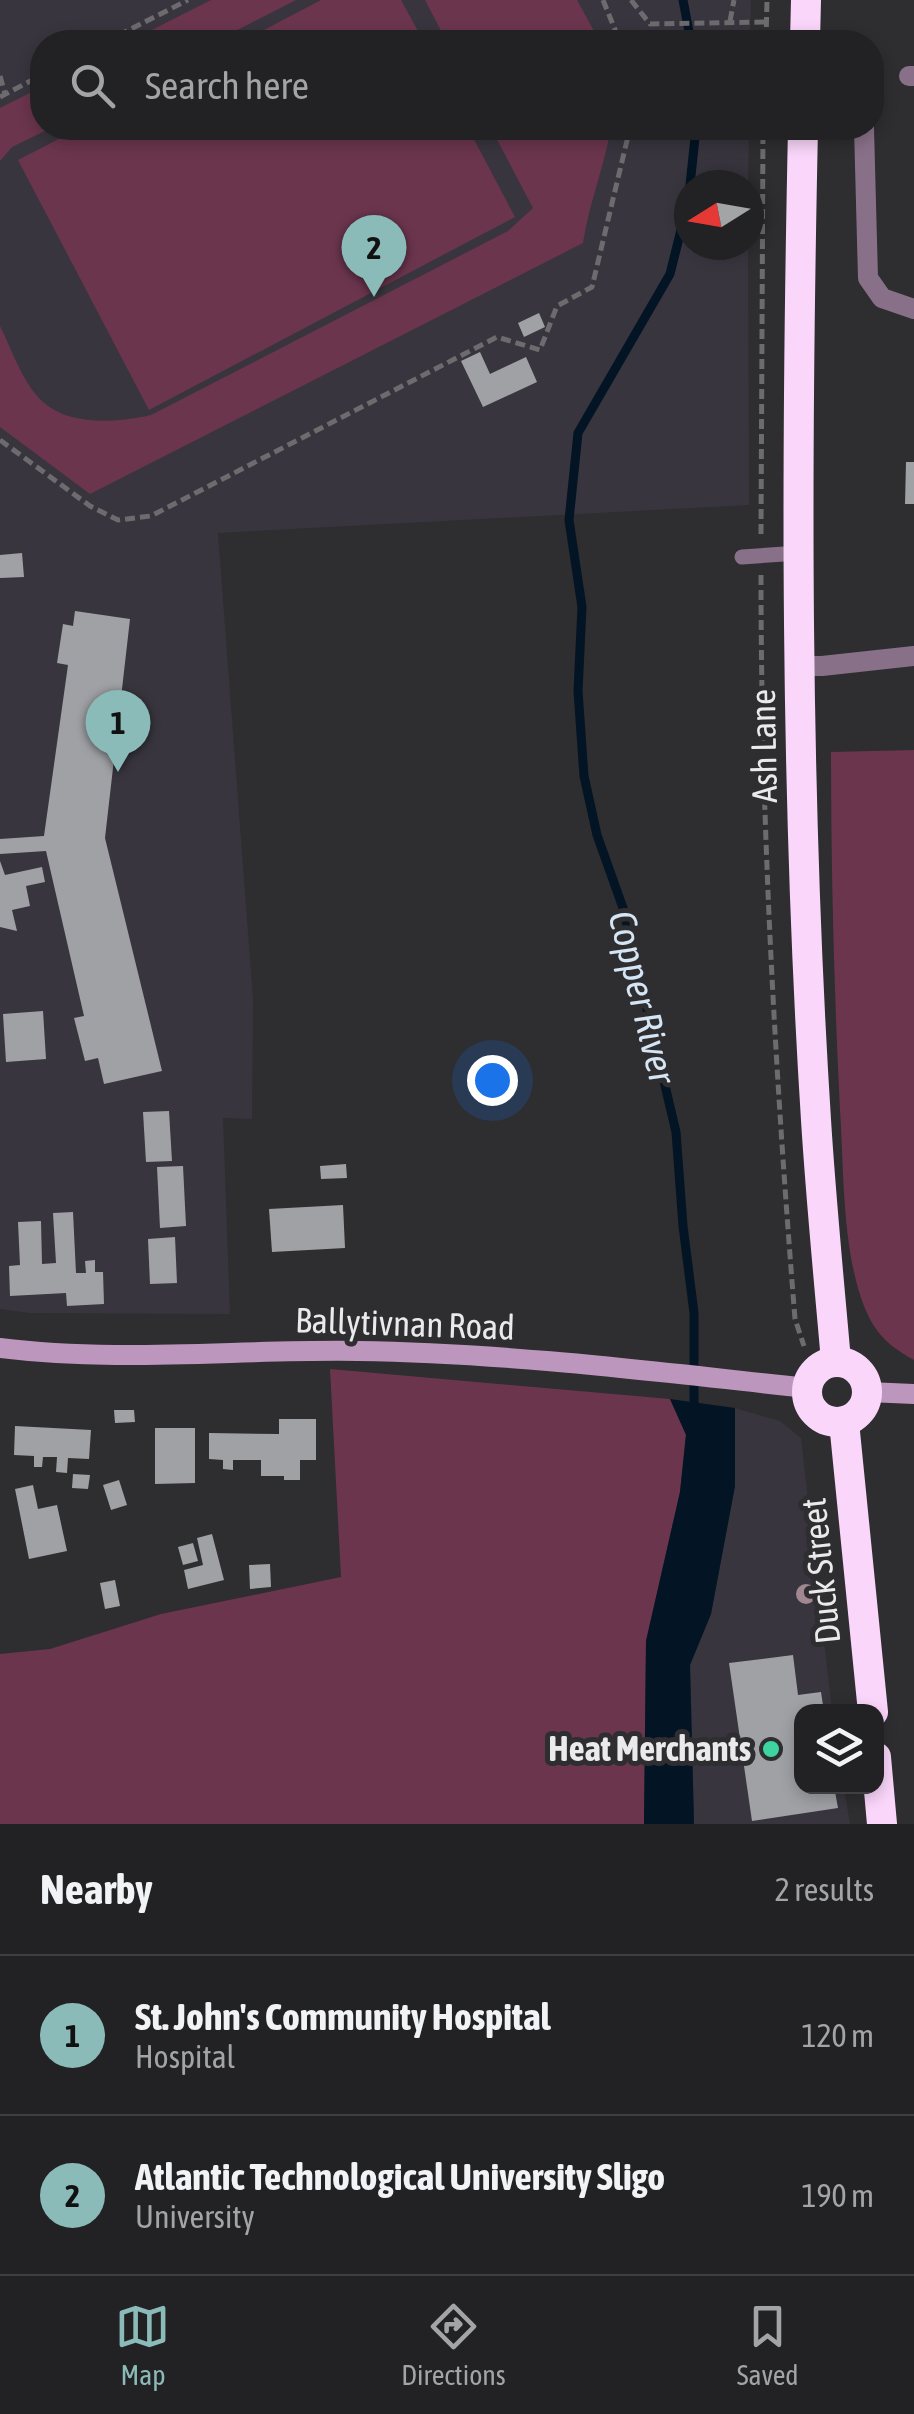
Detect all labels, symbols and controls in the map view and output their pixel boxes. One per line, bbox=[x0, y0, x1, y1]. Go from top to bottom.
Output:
search box bbox=[30, 30, 884, 140]
icon: search bbox=[65, 58, 120, 113]
text: Search here bbox=[145, 64, 309, 107]
north arrow bbox=[674, 170, 764, 260]
pin: 2 bbox=[342, 214, 406, 297]
street label: Ash Lane bbox=[742, 689, 784, 803]
pin: 1 bbox=[86, 690, 150, 772]
water label: Copper River bbox=[600, 906, 685, 1089]
your location bbox=[467, 1055, 518, 1106]
street label: Ballytivnan Road bbox=[294, 1299, 516, 1347]
street label: Duck Street bbox=[792, 1496, 848, 1646]
map controls bbox=[794, 1704, 884, 1794]
button: layers bbox=[794, 1704, 884, 1794]
place label: Heat Merchants bbox=[548, 1728, 751, 1768]
marker: Heat Merchants bbox=[760, 1738, 782, 1760]
text: Nearby bbox=[40, 1865, 153, 1913]
text: 2 results bbox=[775, 1871, 874, 1908]
text: St. John's Community Hospital bbox=[135, 1995, 551, 2038]
text: 1 bbox=[65, 2017, 80, 2054]
text: 120 m bbox=[801, 2017, 874, 2054]
text: Hospital bbox=[135, 2038, 235, 2075]
text: Atlantic Technological University Sligo bbox=[135, 2155, 665, 2198]
text: 2 bbox=[65, 2177, 80, 2214]
text: 190 m bbox=[801, 2177, 874, 2214]
text: University bbox=[135, 2198, 255, 2235]
tab: Map bbox=[115, 2299, 170, 2391]
tab: Directions bbox=[401, 2299, 506, 2391]
tab: Saved bbox=[737, 2299, 799, 2391]

